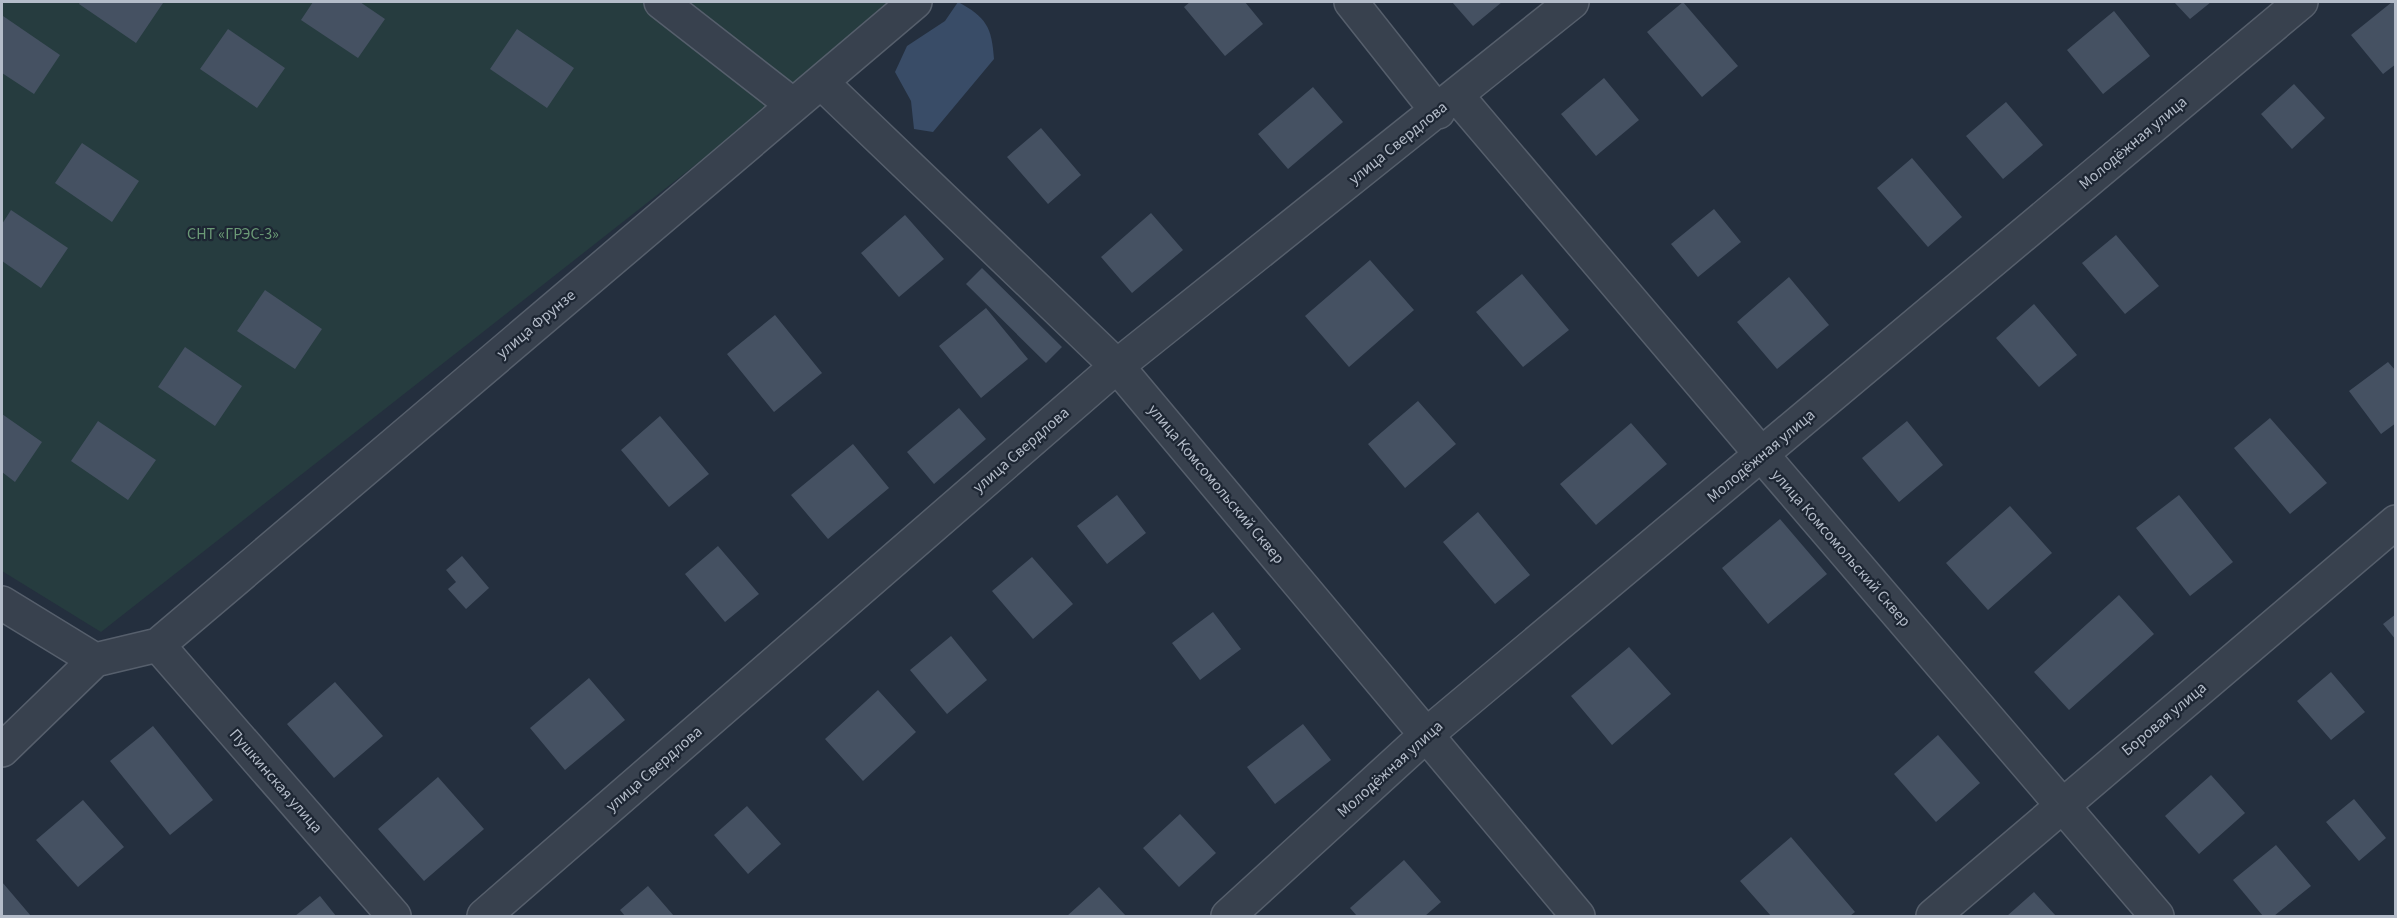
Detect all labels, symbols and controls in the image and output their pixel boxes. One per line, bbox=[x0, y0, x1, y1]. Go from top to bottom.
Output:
street label: Молодёжная улица bbox=[2074, 91, 2192, 195]
street label: улица Свердлова bbox=[1344, 96, 1452, 190]
park label: СНТ «ГРЭС-3» bbox=[187, 223, 279, 245]
street label: улица Фрунзе bbox=[492, 284, 580, 364]
street label: улица Комсомольский Сквер bbox=[1143, 399, 1290, 569]
street label: улица Свердлова bbox=[968, 402, 1074, 498]
street label: Молодёжная улица bbox=[1702, 404, 1820, 508]
street label: улица Комсомольский Сквер bbox=[1766, 464, 1916, 632]
street label: Боровая улица bbox=[2117, 677, 2211, 761]
street label: Молодёжная улица bbox=[1332, 716, 1448, 822]
street label: улица Свердлова bbox=[601, 721, 707, 817]
street label: Пушкинская улица bbox=[224, 724, 328, 838]

